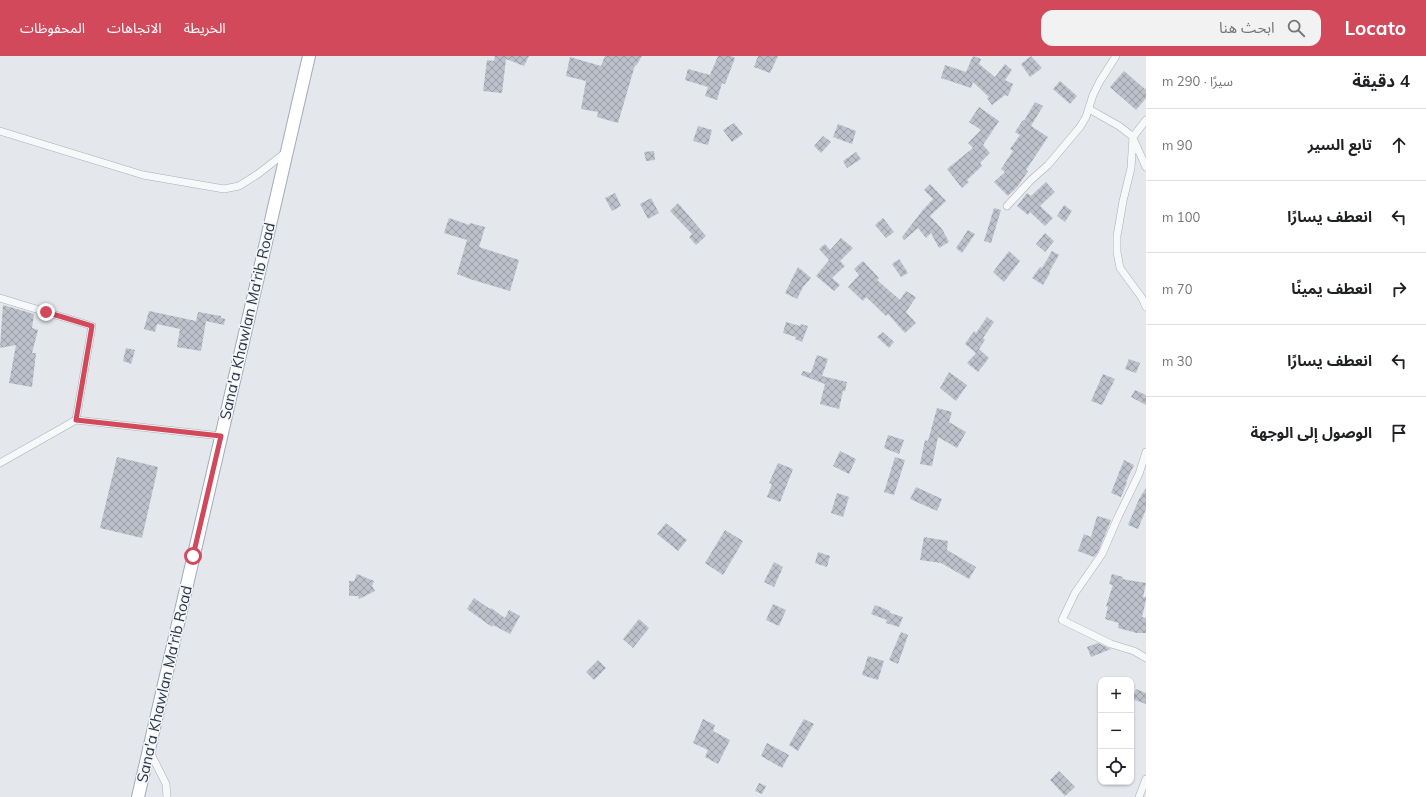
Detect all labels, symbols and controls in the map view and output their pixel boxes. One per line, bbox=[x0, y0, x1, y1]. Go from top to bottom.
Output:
search box bbox=[1041, 10, 1321, 46]
text: Locato bbox=[1345, 16, 1406, 40]
icon: search bbox=[1285, 17, 1307, 39]
text: ابحث هنا bbox=[1219, 18, 1275, 37]
text: المحفوظات bbox=[20, 19, 85, 37]
text: الاتجاهات bbox=[107, 19, 162, 37]
text: الخريطة bbox=[184, 19, 226, 37]
text: 4 دقيقة bbox=[1352, 70, 1410, 91]
text: سيرًا · 290 m bbox=[1162, 73, 1233, 89]
icon: ahead bbox=[1388, 134, 1410, 156]
text: تابع السير bbox=[1308, 135, 1372, 154]
text: 90 m bbox=[1162, 137, 1192, 153]
icon: left bbox=[1388, 206, 1410, 228]
text: انعطف يسارًا bbox=[1287, 207, 1372, 226]
text: 100 m bbox=[1162, 209, 1200, 225]
street label: Sana'a Khawlan Ma'rib Road bbox=[215, 221, 279, 421]
icon: right bbox=[1388, 278, 1410, 300]
text: انعطف يمينًا bbox=[1291, 279, 1372, 298]
text: 70 m bbox=[1162, 281, 1192, 297]
route end bbox=[37, 303, 55, 321]
icon: left bbox=[1388, 350, 1410, 372]
text: انعطف يسارًا bbox=[1287, 351, 1372, 370]
text: 30 m bbox=[1162, 353, 1192, 369]
icon: arrive bbox=[1388, 422, 1410, 444]
text: الوصول إلى الوجهة bbox=[1251, 423, 1372, 442]
route start bbox=[184, 547, 202, 565]
street label: Sana'a Khawlan Ma'rib Road bbox=[132, 584, 196, 784]
map controls bbox=[1098, 677, 1134, 785]
button: + bbox=[1098, 677, 1134, 713]
button: − bbox=[1098, 713, 1134, 749]
button: locate bbox=[1098, 749, 1134, 785]

